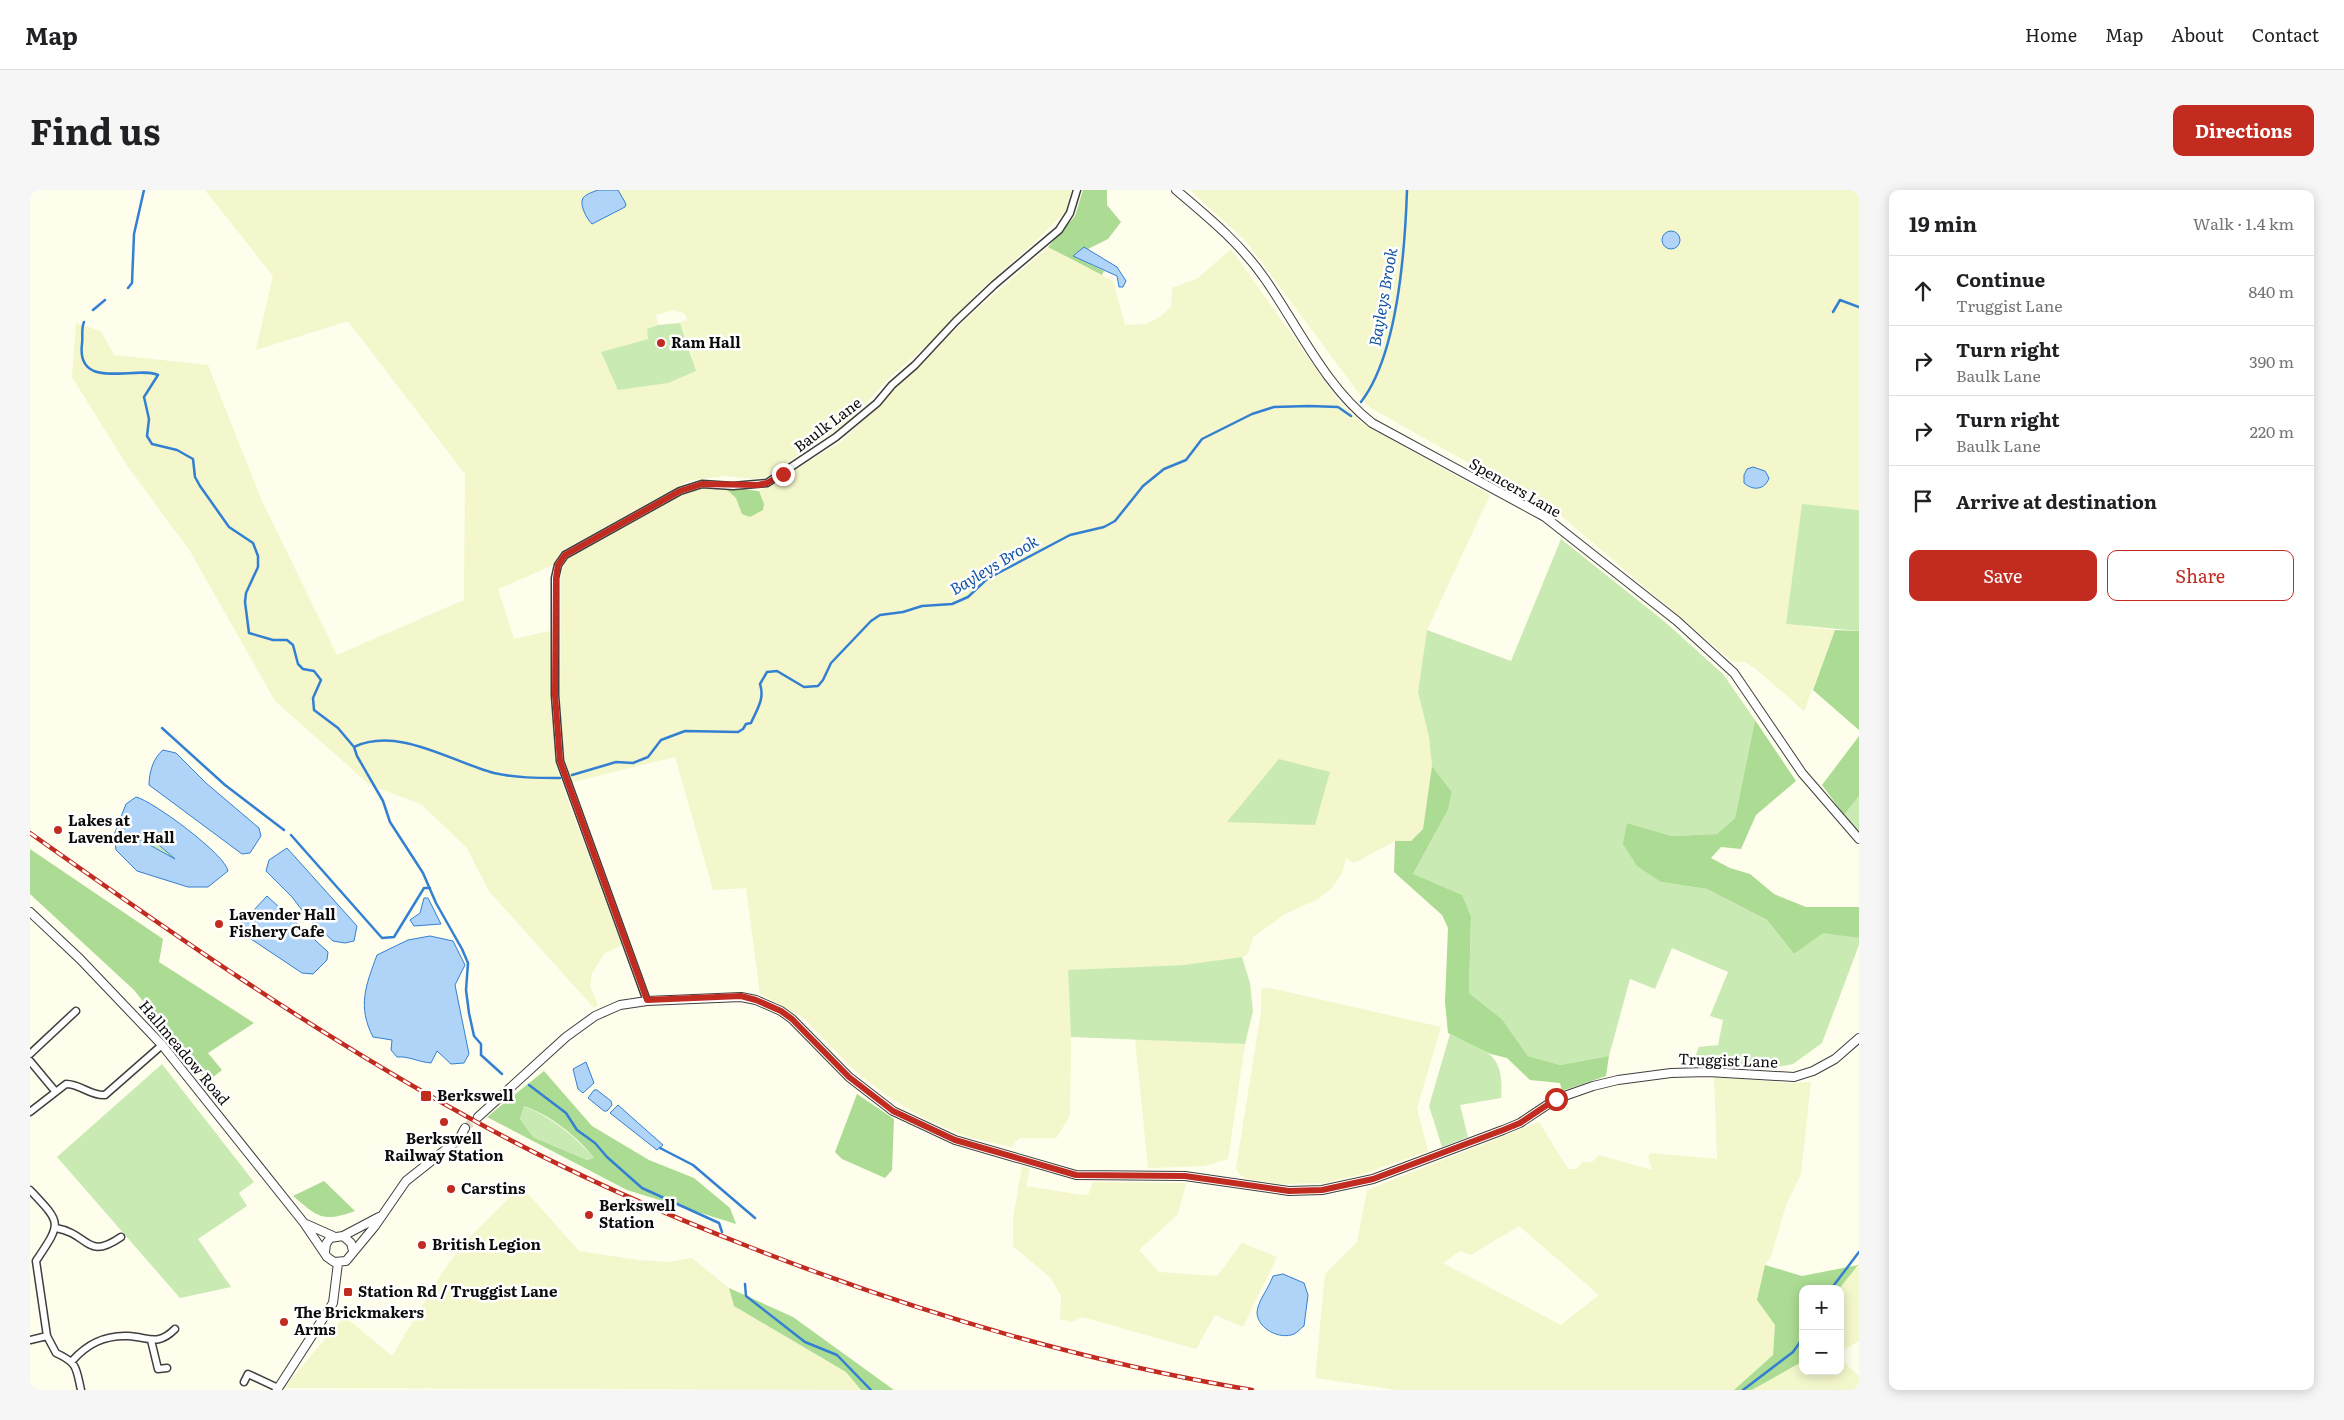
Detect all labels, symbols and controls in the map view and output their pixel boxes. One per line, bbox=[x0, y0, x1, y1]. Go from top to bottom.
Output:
text: Map bbox=[25, 17, 78, 52]
text: Home bbox=[2025, 21, 2077, 48]
text: Map bbox=[2105, 21, 2143, 48]
text: About bbox=[2171, 21, 2224, 48]
text: Contact bbox=[2252, 21, 2319, 48]
text: Find us bbox=[30, 104, 160, 156]
button: Directions bbox=[2173, 105, 2314, 156]
text: 19 min bbox=[1909, 207, 1977, 238]
text: Walk · 1.4 km bbox=[2193, 211, 2294, 235]
water label: Bayleys Brook bbox=[1362, 245, 1403, 348]
text: Continue bbox=[1956, 265, 2045, 293]
icon: ahead bbox=[1909, 277, 1937, 305]
text: 840 m bbox=[2248, 279, 2294, 303]
text: Truggist Lane bbox=[1956, 293, 2063, 317]
place label: Ram Hall bbox=[671, 330, 741, 353]
text: Turn right bbox=[1956, 335, 2060, 363]
marker: Ram Hall bbox=[655, 337, 667, 349]
icon: right bbox=[1909, 347, 1937, 375]
text: 390 m bbox=[2249, 349, 2294, 373]
text: Baulk Lane bbox=[1956, 363, 2041, 387]
street label: Baulk Lane bbox=[788, 391, 866, 457]
text: Turn right bbox=[1956, 405, 2060, 433]
icon: right bbox=[1909, 417, 1937, 445]
text: 220 m bbox=[2250, 419, 2294, 443]
text: Baulk Lane bbox=[1956, 433, 2041, 457]
street label: Spencers Lane bbox=[1466, 451, 1566, 522]
route end bbox=[772, 463, 795, 486]
icon: arrive bbox=[1909, 487, 1937, 515]
text: Arrive at destination bbox=[1956, 487, 2157, 515]
water label: Bayleys Brook bbox=[945, 528, 1043, 600]
button: Save bbox=[1909, 550, 2097, 601]
button: Share bbox=[2107, 550, 2294, 601]
place label: Lakes at Lavender Hall bbox=[68, 808, 175, 848]
marker: Lakes at Lavender Hall bbox=[52, 824, 64, 836]
place label: Lavender Hall Fishery Cafe bbox=[229, 902, 336, 942]
marker: Lavender Hall Fishery Cafe bbox=[213, 918, 225, 930]
street label: Hallmeadow Road bbox=[134, 995, 236, 1110]
street label: Truggist Lane bbox=[1678, 1046, 1779, 1073]
place label: Berkswell bbox=[437, 1083, 514, 1106]
route start bbox=[1545, 1088, 1568, 1111]
marker: Berkswell bbox=[419, 1089, 433, 1103]
marker: Berkswell Railway Station bbox=[438, 1116, 450, 1128]
place label: Berkswell Railway Station bbox=[384, 1126, 504, 1166]
place label: Carstins bbox=[461, 1176, 526, 1199]
marker: Carstins bbox=[445, 1183, 457, 1195]
place label: Berkswell Station bbox=[599, 1193, 676, 1233]
marker: Berkswell Station bbox=[583, 1209, 595, 1221]
place label: British Legion bbox=[432, 1232, 541, 1255]
marker: British Legion bbox=[416, 1239, 428, 1251]
place label: Station Rd / Truggist Lane bbox=[358, 1279, 558, 1302]
map controls bbox=[1799, 1285, 1844, 1375]
button: + bbox=[1799, 1285, 1844, 1330]
marker: Station Rd / Truggist Lane bbox=[342, 1286, 354, 1298]
place label: The Brickmakers Arms bbox=[294, 1300, 425, 1340]
marker: The Brickmakers Arms bbox=[278, 1316, 290, 1328]
button: − bbox=[1799, 1330, 1844, 1375]

